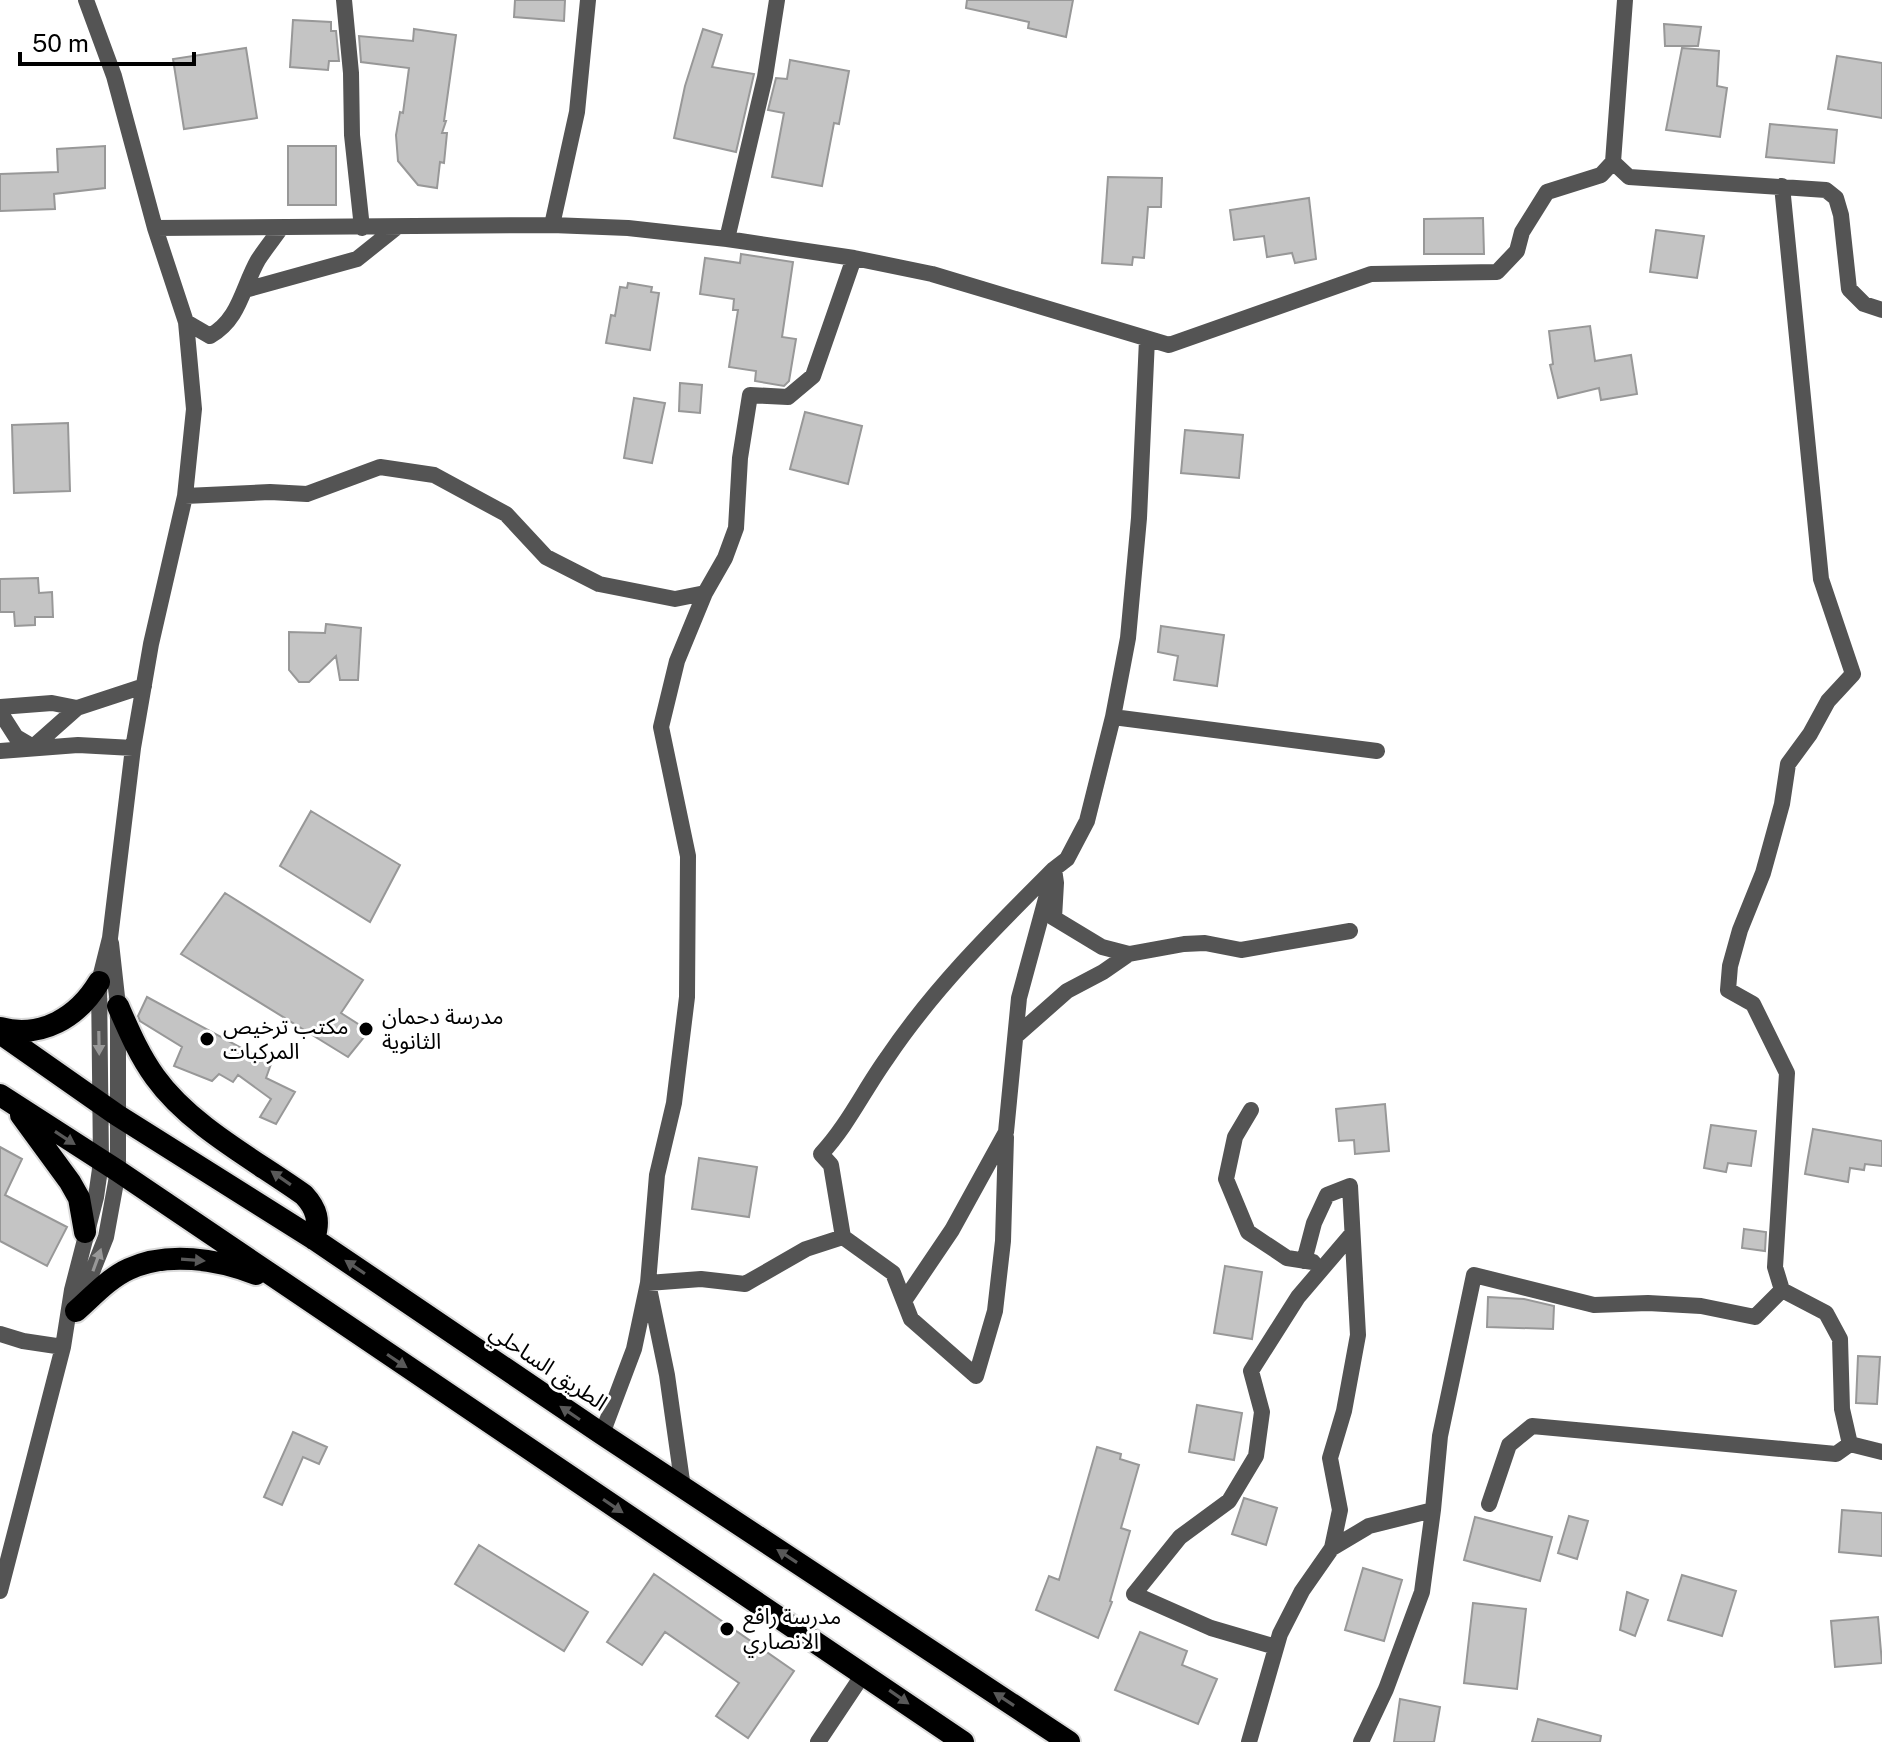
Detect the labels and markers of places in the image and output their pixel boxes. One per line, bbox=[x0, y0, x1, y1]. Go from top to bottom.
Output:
place label: مدرسة دحمان الثانوية bbox=[382, 1003, 504, 1054]
place label: مكتب ترخيص المركبات bbox=[223, 1013, 349, 1064]
marker: مدرسة دحمان الثانوية bbox=[357, 1020, 375, 1038]
marker: مكتب ترخيص المركبات bbox=[198, 1030, 216, 1048]
place label: مدرسة رافع الانصاري bbox=[743, 1603, 841, 1658]
marker: مدرسة رافع الانصاري bbox=[718, 1620, 736, 1638]

